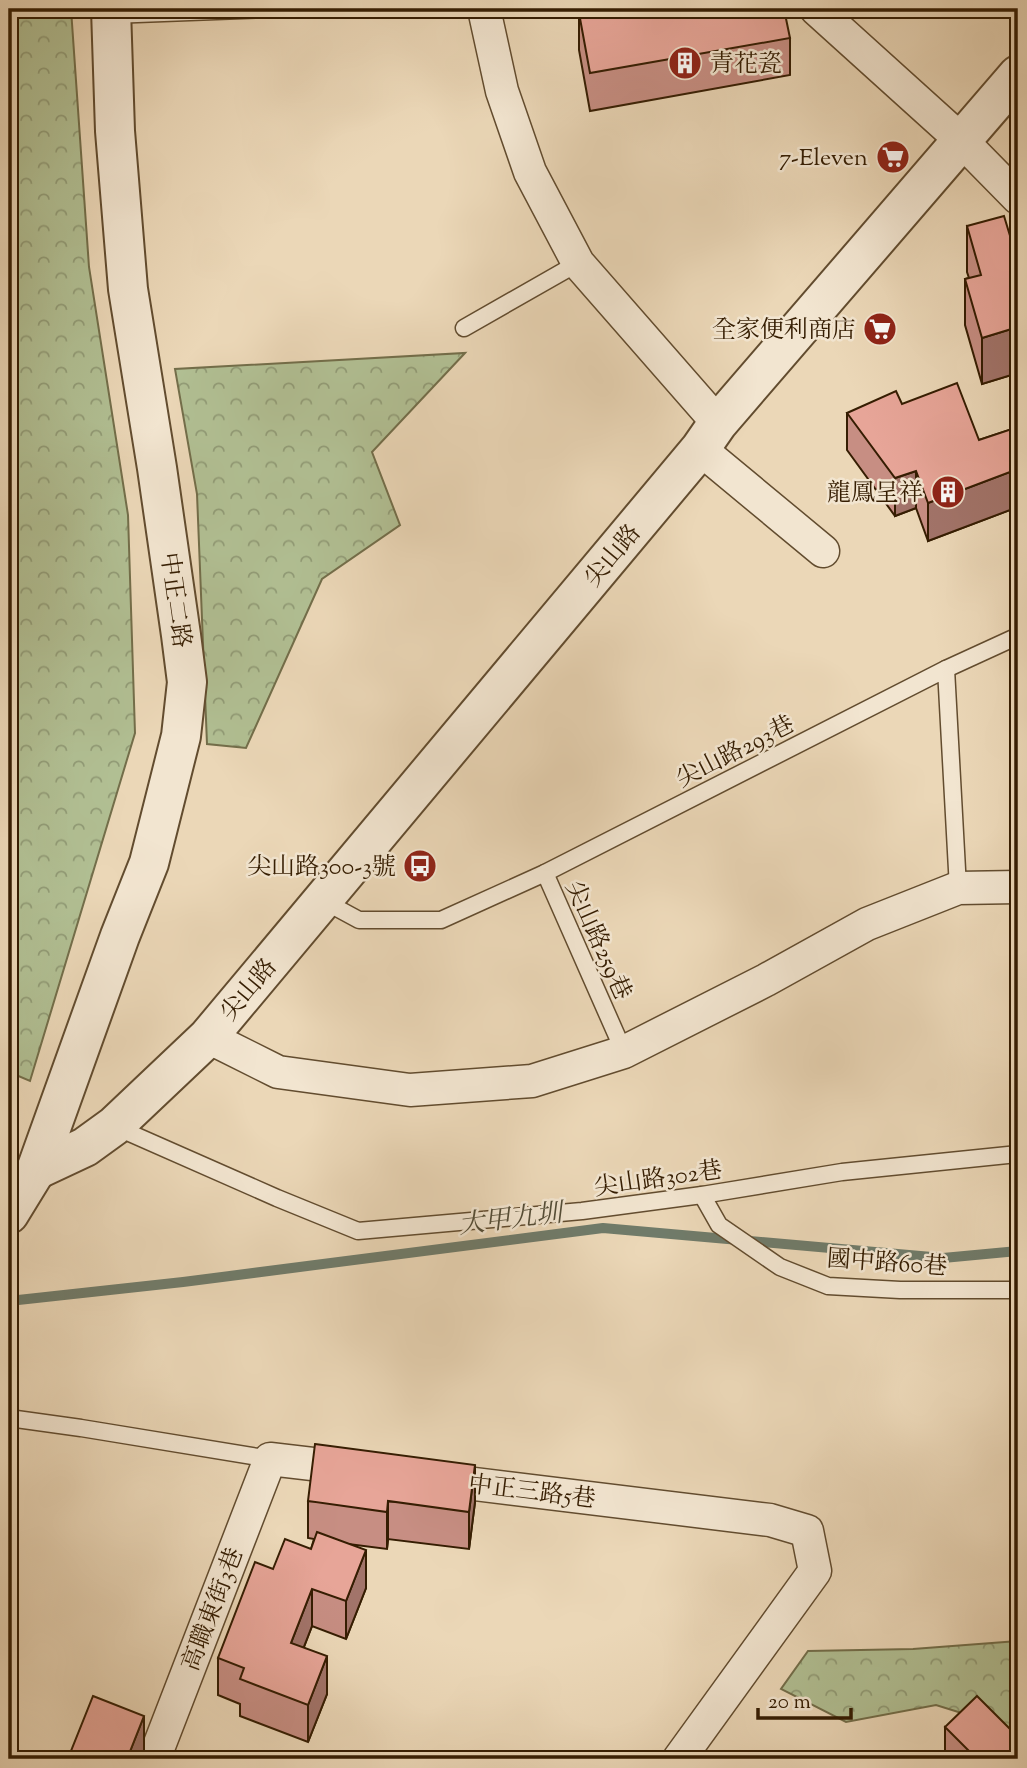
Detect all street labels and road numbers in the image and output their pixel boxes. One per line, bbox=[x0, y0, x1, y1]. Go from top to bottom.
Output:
street label: 尖山路 bbox=[577, 518, 650, 595]
street label: 中正二路 bbox=[151, 550, 198, 650]
street label: 尖山路293巷 bbox=[671, 708, 801, 797]
street label: 尖山路259巷 bbox=[556, 876, 639, 1006]
street label: 尖山路 bbox=[213, 952, 286, 1029]
street label: 尖山路302巷 bbox=[592, 1154, 725, 1206]
street label: 國中路60巷 bbox=[826, 1243, 948, 1285]
street label: 中正三路5巷 bbox=[466, 1468, 597, 1518]
street label: 高職東街3巷 bbox=[175, 1543, 253, 1676]

